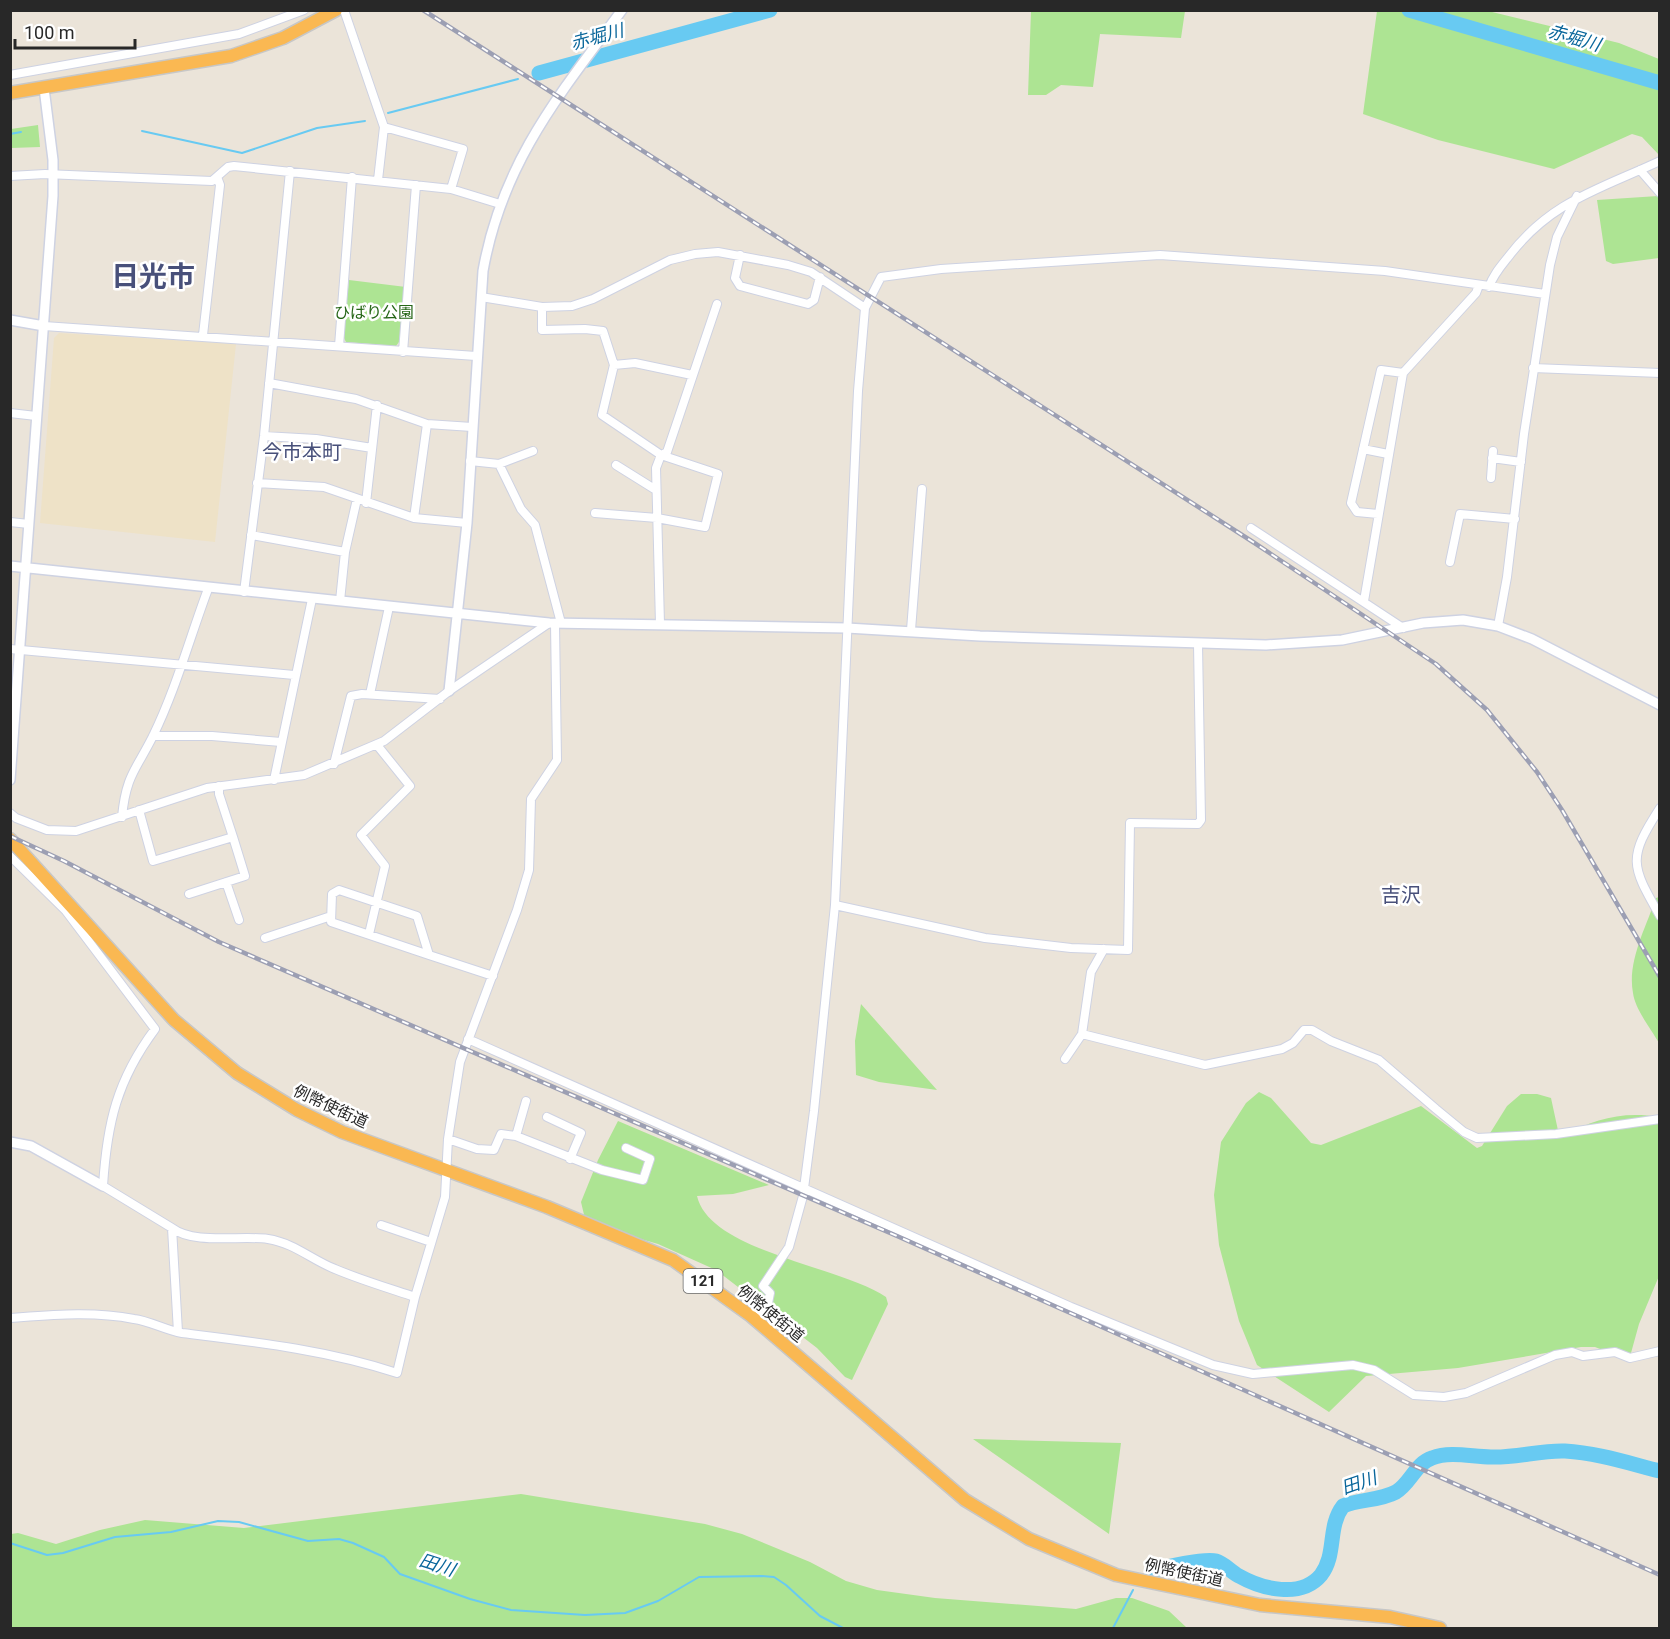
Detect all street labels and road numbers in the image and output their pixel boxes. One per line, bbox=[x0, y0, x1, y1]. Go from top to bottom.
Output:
street label: 例幣使街道 bbox=[291, 1081, 371, 1132]
road number: 121 bbox=[684, 1269, 722, 1293]
street label: 例幣使街道 bbox=[734, 1281, 808, 1346]
street label: 例幣使街道 bbox=[1143, 1555, 1225, 1590]

